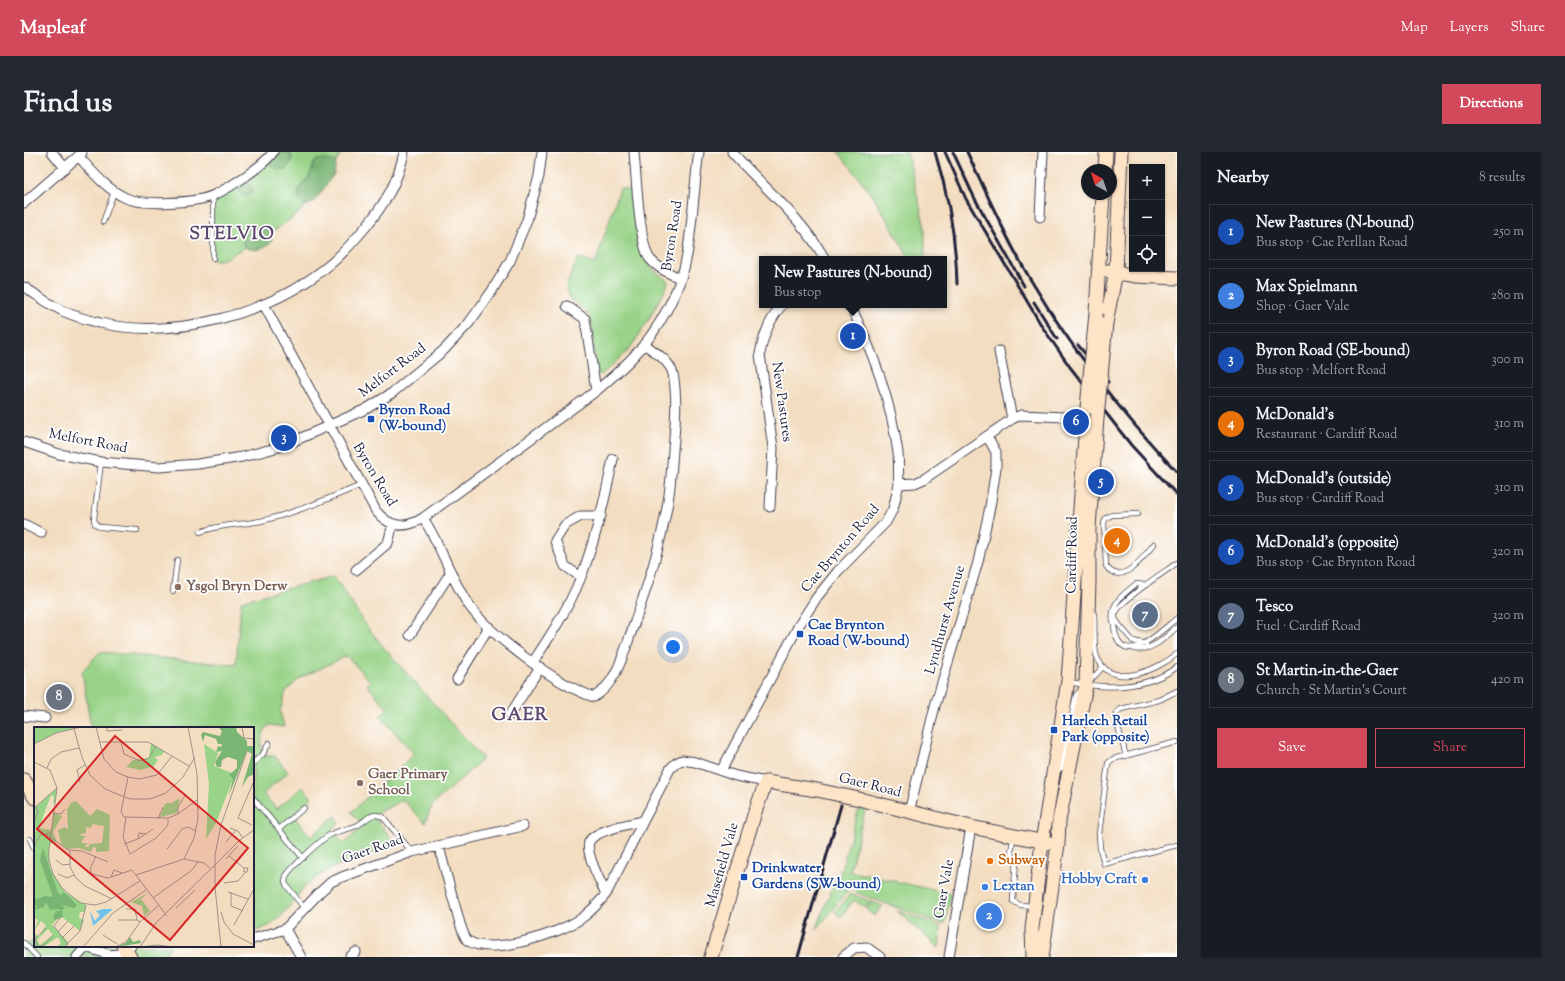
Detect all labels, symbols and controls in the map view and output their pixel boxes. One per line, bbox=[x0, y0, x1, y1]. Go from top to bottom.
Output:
text: Mapleaf bbox=[20, 15, 86, 42]
text: Map bbox=[1401, 18, 1428, 38]
text: Layers bbox=[1450, 18, 1488, 38]
text: Share bbox=[1510, 18, 1545, 38]
text: Find us bbox=[24, 84, 112, 124]
button: Directions bbox=[1442, 84, 1541, 124]
north arrow bbox=[1081, 164, 1117, 200]
map controls bbox=[1129, 164, 1165, 272]
button: + bbox=[1129, 164, 1165, 200]
text: Nearby bbox=[1217, 166, 1269, 190]
text: 8 results bbox=[1479, 169, 1525, 187]
street label: Byron Road bbox=[658, 199, 688, 273]
button: − bbox=[1129, 200, 1165, 236]
text: New Pastures (N-bound) bbox=[1256, 213, 1414, 234]
district label: STELVIO bbox=[189, 222, 275, 248]
text: 1 bbox=[1229, 223, 1233, 241]
text: 250 m bbox=[1493, 223, 1524, 241]
text: Bus stop · Cae Perllan Road bbox=[1256, 234, 1408, 252]
button: locate bbox=[1129, 236, 1165, 272]
popup bbox=[759, 256, 947, 308]
text: New Pastures (N-bound) bbox=[774, 263, 932, 284]
text: Max Spielmann bbox=[1256, 277, 1358, 298]
text: Bus stop bbox=[774, 284, 821, 302]
text: 2 bbox=[1228, 287, 1234, 305]
text: 280 m bbox=[1491, 287, 1524, 305]
text: Shop · Gaer Vale bbox=[1256, 298, 1350, 316]
pin: 1 bbox=[840, 321, 866, 351]
street label: Melfort Road bbox=[355, 339, 431, 403]
text: Byron Road (SE-bound) bbox=[1256, 341, 1410, 362]
text: 3 bbox=[1228, 351, 1234, 369]
text: 300 m bbox=[1492, 351, 1524, 369]
street label: New Pastures bbox=[765, 361, 797, 443]
text: Bus stop · Melfort Road bbox=[1256, 362, 1386, 380]
place label: Byron Road (W-bound) bbox=[379, 401, 451, 437]
text: McDonald's bbox=[1256, 405, 1334, 426]
pin: 6 bbox=[1063, 407, 1089, 437]
marker: Byron Road (W-bound) bbox=[366, 414, 376, 424]
text: 4 bbox=[1228, 415, 1234, 433]
text: 310 m bbox=[1494, 415, 1524, 433]
pin: 3 bbox=[271, 423, 297, 453]
street label: Melfort Road bbox=[47, 425, 129, 459]
text: Restaurant · Cardiff Road bbox=[1256, 426, 1397, 444]
street label: Byron Road bbox=[347, 439, 401, 511]
pin: 5 bbox=[1088, 467, 1114, 497]
text: McDonald's (outside) bbox=[1256, 469, 1391, 490]
text: 5 bbox=[1229, 479, 1233, 497]
text: 310 m bbox=[1494, 479, 1524, 497]
text: Bus stop · Cardiff Road bbox=[1256, 490, 1384, 508]
street label: Cae Brynton Road bbox=[797, 500, 885, 598]
street label: Cardiff Road bbox=[1062, 516, 1084, 594]
pin: 4 bbox=[1104, 526, 1130, 556]
text: McDonald's (opposite) bbox=[1256, 533, 1399, 554]
text: 6 bbox=[1228, 543, 1234, 561]
text: 320 m bbox=[1492, 543, 1524, 561]
text: Bus stop · Cae Brynton Road bbox=[1256, 554, 1415, 572]
street label: Lyndhurst Avenue bbox=[921, 563, 971, 677]
place label: Ysgol Bryn Derw bbox=[186, 577, 288, 597]
marker: Ysgol Bryn Derw bbox=[173, 582, 183, 592]
text: Tesco bbox=[1256, 597, 1293, 618]
pin: 7 bbox=[1132, 600, 1158, 630]
text: 7 bbox=[1228, 607, 1234, 625]
text: 320 m bbox=[1492, 607, 1524, 625]
place label: Cae Brynton Road (W-bound) bbox=[808, 616, 910, 652]
text: Fuel · Cardiff Road bbox=[1256, 618, 1361, 636]
marker: Cae Brynton Road (W-bound) bbox=[795, 629, 805, 639]
your location bbox=[663, 637, 683, 657]
text: St Martin-in-the-Gaer bbox=[1256, 661, 1398, 682]
text: 8 bbox=[1228, 671, 1234, 689]
text: 420 m bbox=[1491, 671, 1524, 689]
pin: 8 bbox=[46, 682, 72, 712]
text: Church · St Martin's Court bbox=[1256, 682, 1407, 700]
district label: GAER bbox=[491, 703, 549, 729]
place label: Harlech Retail Park (opposite) bbox=[1062, 712, 1149, 748]
marker: Harlech Retail Park (opposite) bbox=[1049, 725, 1059, 735]
inset map bbox=[34, 727, 254, 947]
button: Save bbox=[1217, 728, 1367, 768]
button: Share bbox=[1375, 728, 1525, 768]
place label: Gaer Primary School bbox=[368, 765, 447, 801]
street label: Gaer Road bbox=[837, 769, 904, 803]
marker: Gaer Primary School bbox=[355, 778, 365, 788]
street label: Masefield Vale bbox=[701, 820, 745, 910]
street label: Gaer Road bbox=[340, 830, 407, 870]
place label: Subway bbox=[998, 851, 1045, 871]
marker: Subway bbox=[985, 856, 995, 866]
street label: Gaer Vale bbox=[930, 858, 960, 920]
place label: Drinkwater Gardens (SW-bound) bbox=[752, 859, 881, 895]
place label: Hobby Craft bbox=[1061, 870, 1137, 890]
marker: Drinkwater Gardens (SW-bound) bbox=[739, 872, 749, 882]
marker: Hobby Craft bbox=[1140, 875, 1150, 885]
place label: Lextan bbox=[993, 877, 1036, 897]
marker: Lextan bbox=[980, 882, 990, 892]
pin: 2 bbox=[976, 901, 1002, 931]

